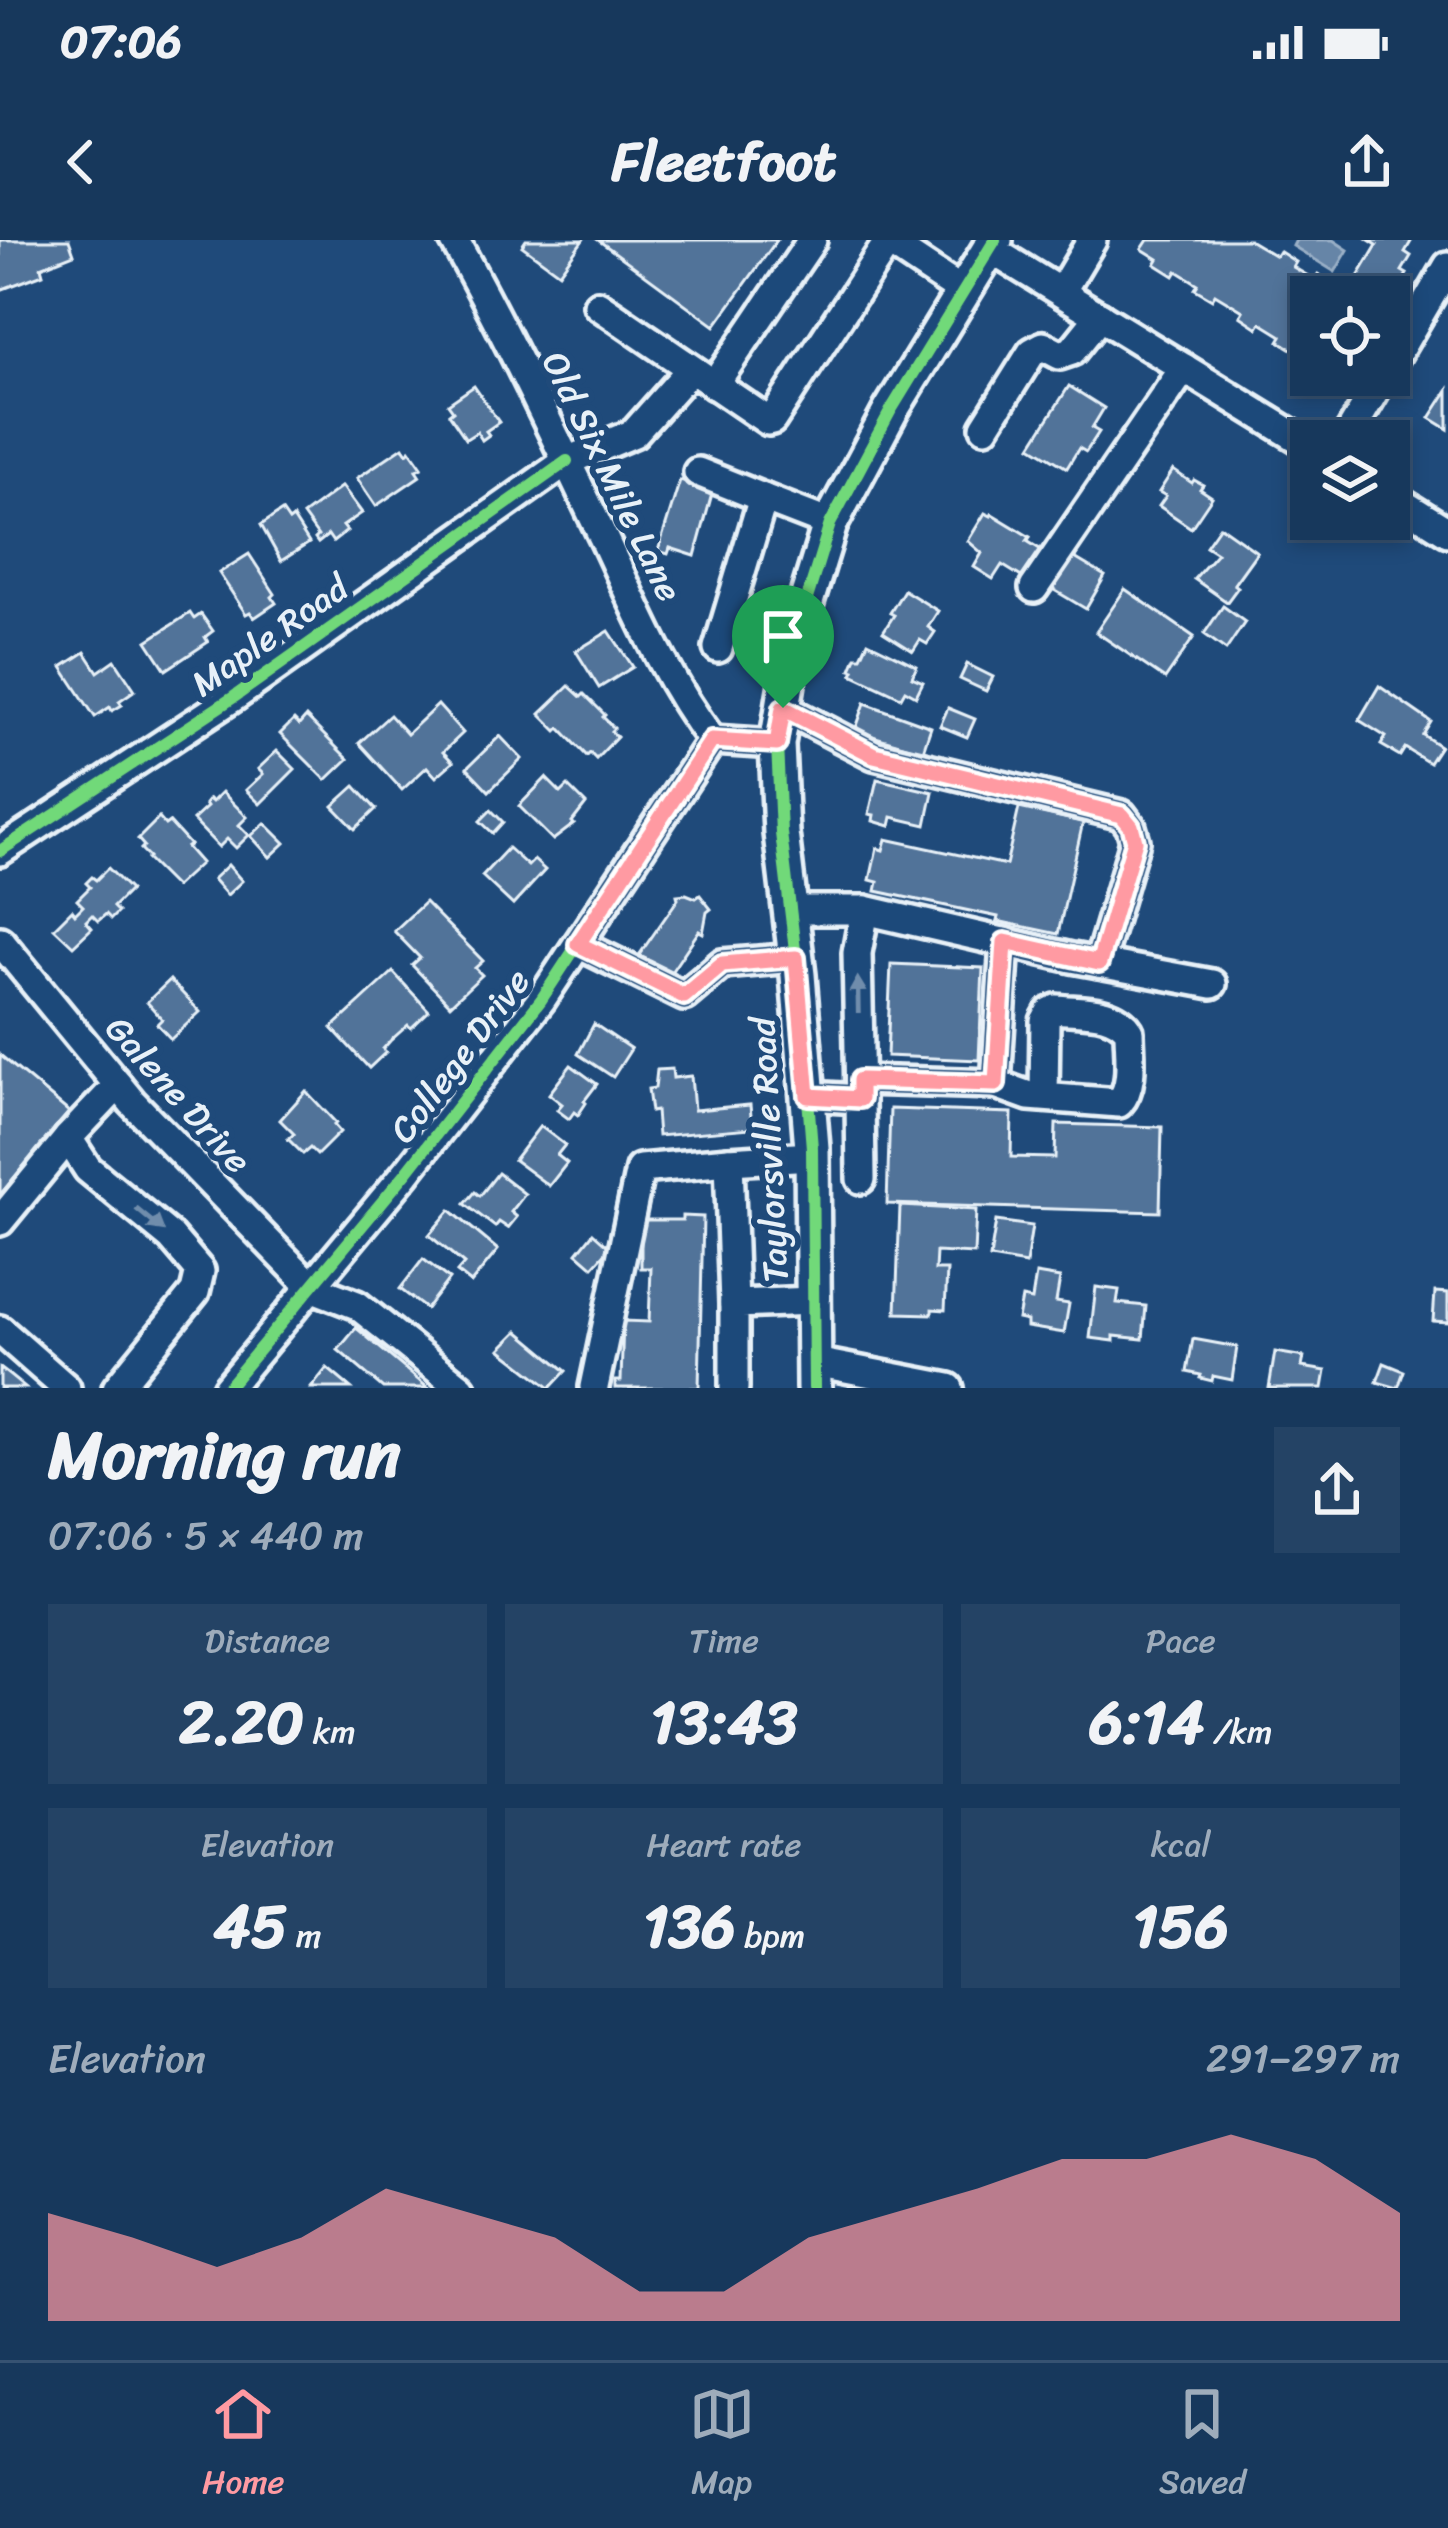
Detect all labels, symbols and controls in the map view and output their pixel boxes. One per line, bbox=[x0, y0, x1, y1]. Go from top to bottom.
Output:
text: 07:06 bbox=[60, 2, 182, 82]
text: Fleetfoot bbox=[611, 114, 837, 210]
icon: back bbox=[48, 129, 114, 195]
icon: share bbox=[1334, 129, 1400, 195]
map controls bbox=[1290, 276, 1410, 540]
button: locate bbox=[1290, 276, 1410, 396]
street label: Old Six Mile Lane bbox=[524, 340, 701, 613]
button: layers bbox=[1290, 420, 1410, 540]
street label: Maple Road bbox=[177, 556, 364, 714]
pin bbox=[732, 585, 834, 708]
icon: arrive bbox=[750, 603, 816, 669]
street label: College Drive bbox=[372, 954, 547, 1157]
one-way arrow bbox=[848, 975, 867, 1013]
street label: Galene Drive bbox=[89, 1000, 268, 1189]
street label: Taylorsville Road bbox=[730, 1014, 808, 1284]
one-way arrow bbox=[135, 1207, 165, 1233]
text: Morning run bbox=[48, 1397, 401, 1514]
button: share bbox=[1274, 1427, 1400, 1553]
text: 07:06 · 5 × 440 m bbox=[48, 1501, 364, 1570]
text: Distance bbox=[205, 1612, 330, 1670]
text: Time bbox=[689, 1612, 759, 1670]
text: Pace bbox=[1146, 1612, 1216, 1670]
text: 2.20 bbox=[179, 1670, 304, 1776]
text: 13:43 bbox=[650, 1670, 798, 1776]
text: 6:14 bbox=[1089, 1670, 1204, 1776]
text: km bbox=[304, 1703, 356, 1761]
text: /km bbox=[1204, 1703, 1272, 1761]
text: Elevation bbox=[201, 1816, 334, 1874]
text: Heart rate bbox=[647, 1816, 801, 1874]
text: kcal bbox=[1151, 1816, 1211, 1874]
text: 45 bbox=[213, 1874, 287, 1980]
text: 136 bbox=[643, 1874, 736, 1980]
text: 156 bbox=[1132, 1874, 1229, 1980]
text: m bbox=[287, 1907, 321, 1965]
text: bpm bbox=[736, 1907, 805, 1965]
text: Elevation bbox=[48, 2024, 206, 2093]
text: 291–297 m bbox=[1206, 2024, 1400, 2093]
tab: Home bbox=[202, 2381, 285, 2511]
tab: Map bbox=[689, 2381, 755, 2511]
tab: Saved bbox=[1159, 2381, 1246, 2511]

